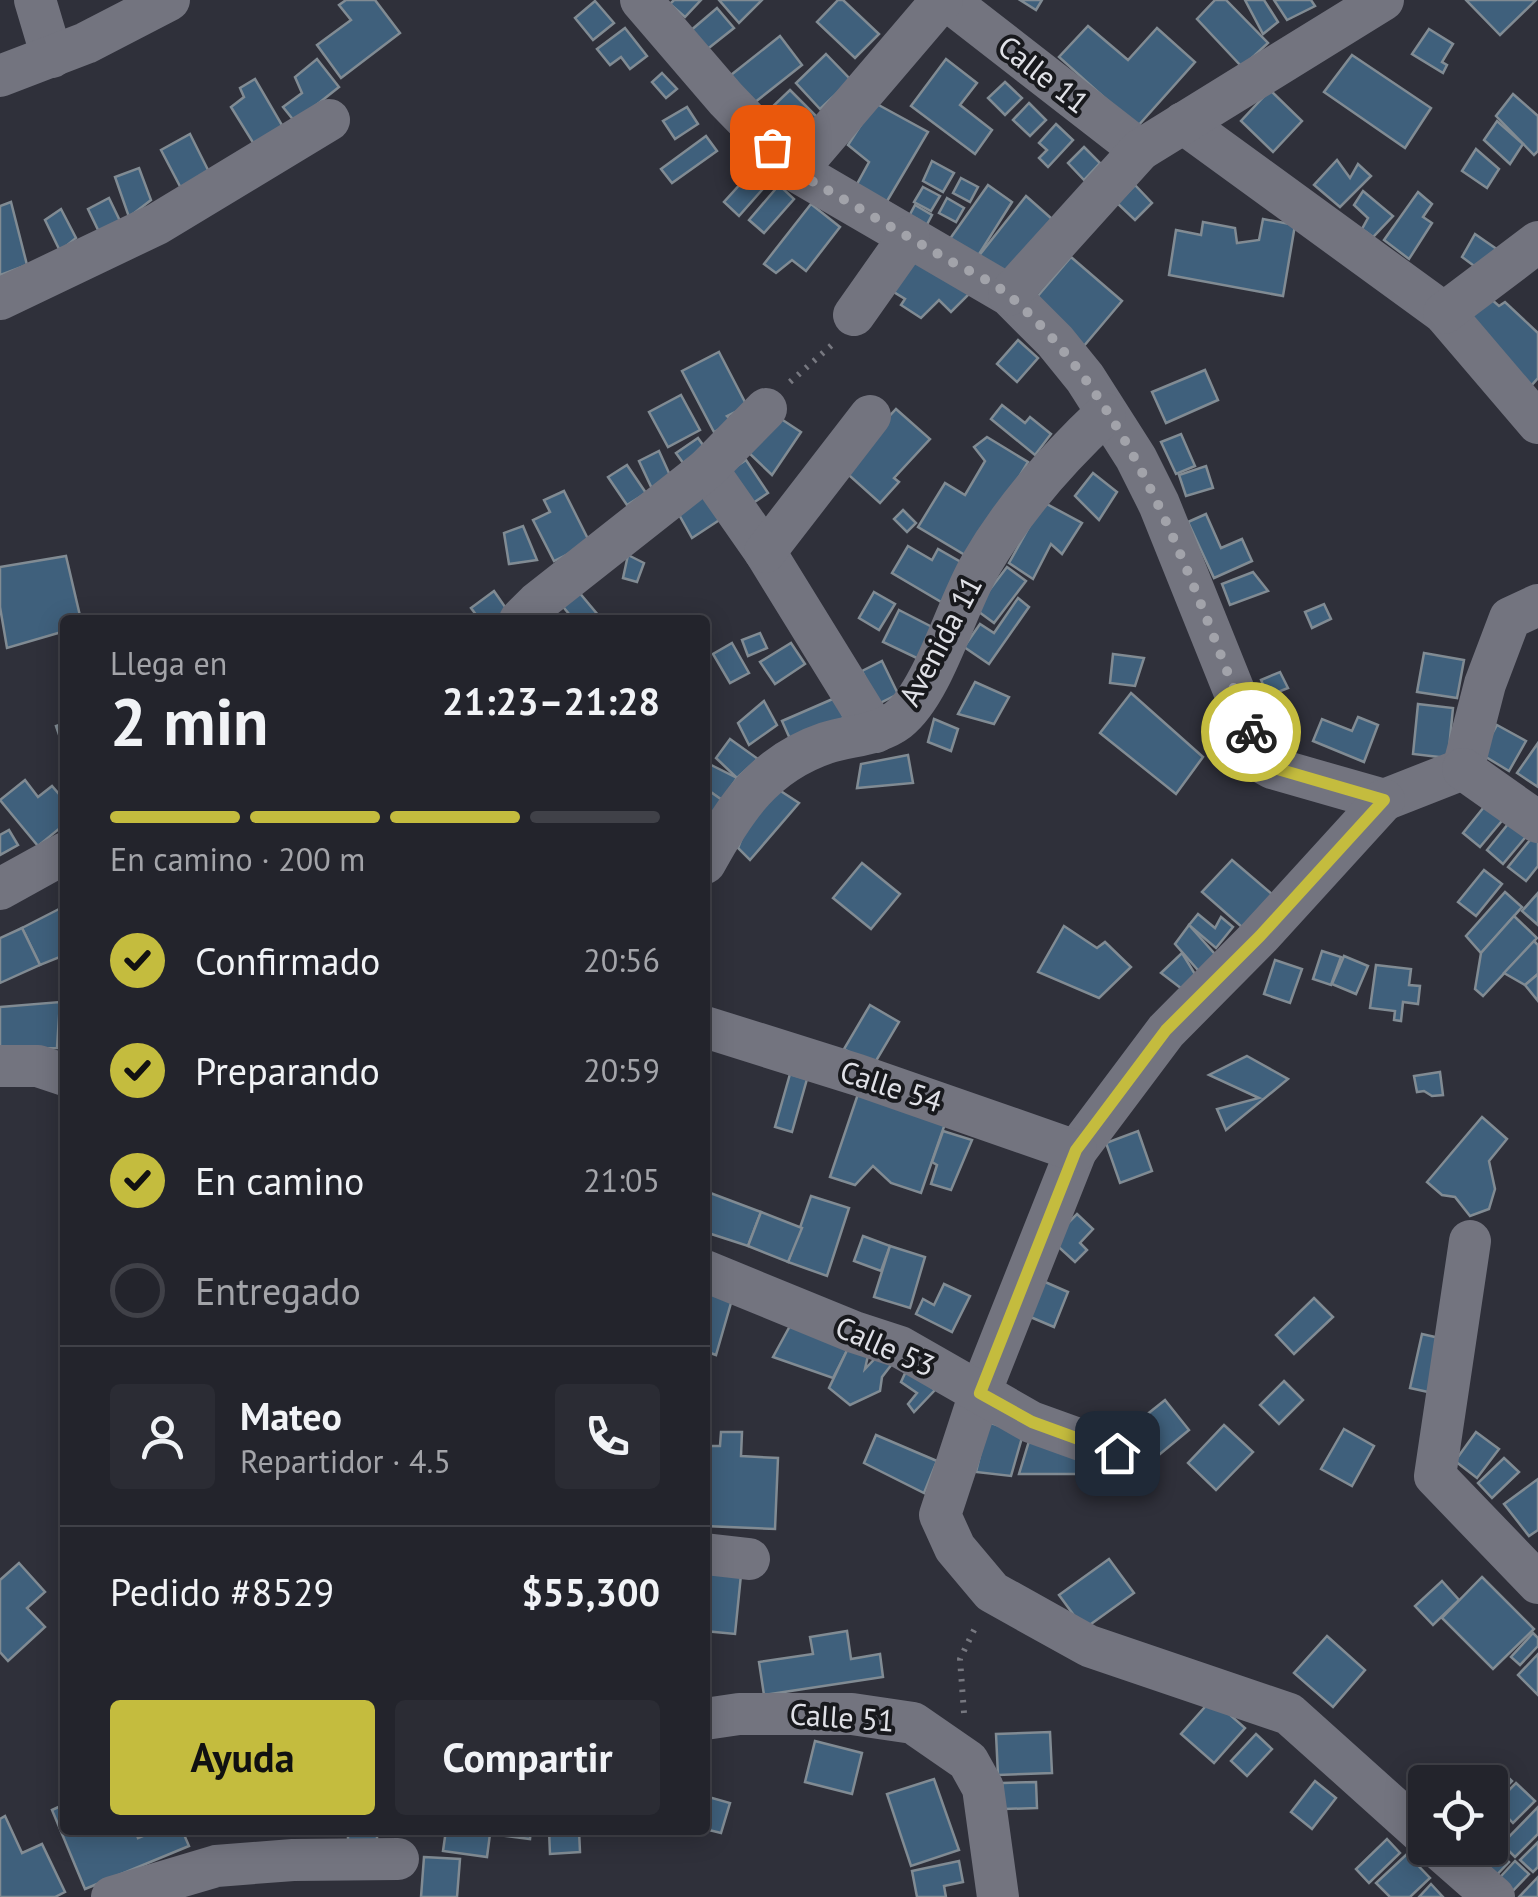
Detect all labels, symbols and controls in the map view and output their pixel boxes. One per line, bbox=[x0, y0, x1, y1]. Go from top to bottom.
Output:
street label: Calle 11 bbox=[991, 26, 1097, 122]
pin bbox=[730, 105, 815, 190]
icon: bag bbox=[745, 120, 800, 175]
street label: Avenida 11 bbox=[889, 568, 990, 712]
text: Llega en bbox=[110, 642, 227, 684]
text: 21:23–21:28 bbox=[442, 676, 660, 725]
text: 2 min bbox=[110, 679, 269, 763]
courier bbox=[1201, 682, 1301, 782]
icon: bike bbox=[1224, 705, 1279, 760]
text: En camino · 200 m bbox=[110, 838, 365, 880]
icon: check bbox=[110, 933, 165, 988]
text: Confirmado bbox=[195, 936, 380, 985]
text: 20:56 bbox=[583, 939, 660, 981]
icon: check bbox=[110, 1043, 165, 1098]
text: Preparando bbox=[195, 1046, 380, 1095]
text: 20:59 bbox=[583, 1049, 660, 1091]
street label: Calle 54 bbox=[836, 1051, 947, 1120]
icon: check bbox=[110, 1153, 165, 1208]
text: En camino bbox=[195, 1156, 364, 1205]
text: 21:05 bbox=[583, 1159, 660, 1201]
text: Entregado bbox=[195, 1266, 361, 1315]
street label: Calle 53 bbox=[830, 1306, 941, 1385]
button: person bbox=[110, 1384, 215, 1489]
button: phone bbox=[555, 1384, 660, 1489]
text: Mateo bbox=[240, 1391, 342, 1440]
pin bbox=[1075, 1411, 1160, 1496]
icon: home bbox=[1090, 1426, 1145, 1481]
text: Repartidor · 4.5 bbox=[240, 1440, 451, 1482]
text: Pedido #8529 bbox=[110, 1567, 334, 1616]
text: $55,300 bbox=[521, 1567, 660, 1616]
street label: Calle 51 bbox=[788, 1693, 896, 1740]
button: Ayuda bbox=[110, 1700, 375, 1815]
button: Compartir bbox=[395, 1700, 660, 1815]
map controls bbox=[1408, 1765, 1508, 1865]
button: locate bbox=[1408, 1765, 1508, 1865]

